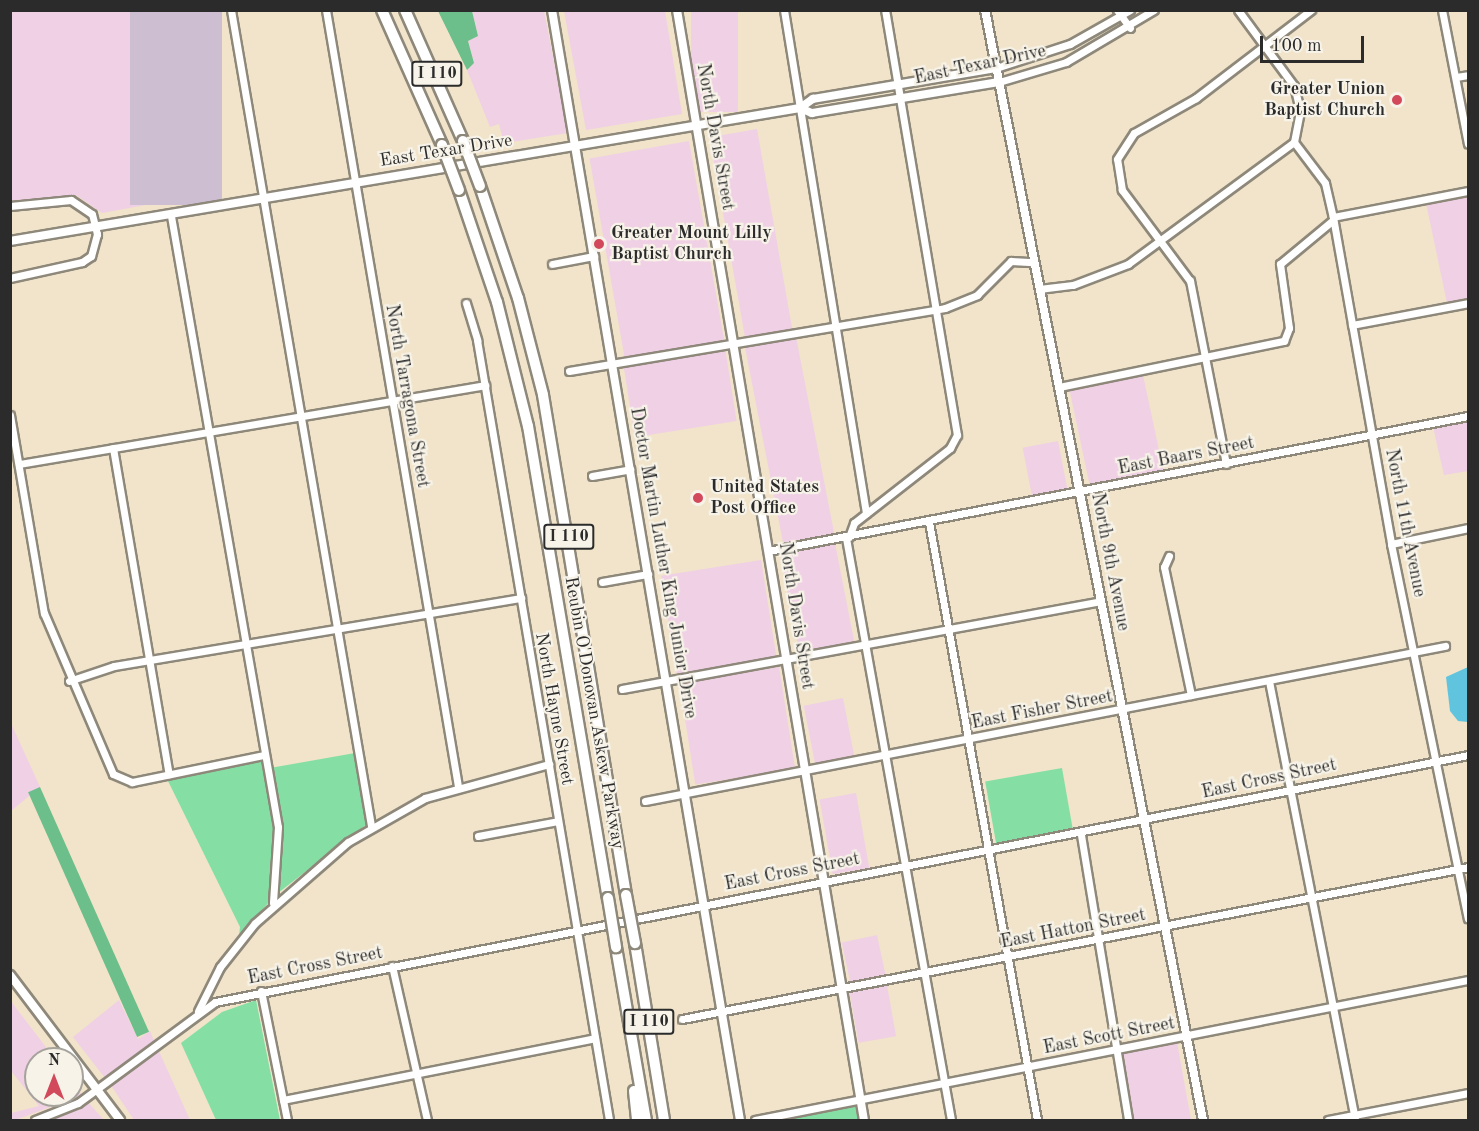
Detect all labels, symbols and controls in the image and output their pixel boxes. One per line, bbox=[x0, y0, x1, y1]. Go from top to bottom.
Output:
scale bar bbox=[1263, 24, 1366, 62]
text: 100 m bbox=[1271, 37, 1322, 55]
street label: East Texar Drive bbox=[912, 40, 1048, 90]
road number: I 110 bbox=[410, 61, 464, 87]
street label: North Davis Street bbox=[691, 62, 739, 212]
place label: Greater Union Baptist Church bbox=[1264, 79, 1385, 122]
marker: Greater Union Baptist Church bbox=[1390, 93, 1404, 107]
street label: East Texar Drive bbox=[378, 130, 514, 172]
place label: Greater Mount Lilly Baptist Church bbox=[611, 223, 772, 266]
marker: Greater Mount Lilly Baptist Church bbox=[592, 237, 606, 251]
street label: North Tarragona Street bbox=[380, 303, 434, 489]
street label: Doctor Martin Luther King Junior Drive bbox=[625, 406, 701, 720]
street label: East Baars Street bbox=[1116, 432, 1256, 480]
street label: North 11th Avenue bbox=[1380, 447, 1430, 599]
place label: United States Post Office bbox=[710, 477, 819, 520]
marker: United States Post Office bbox=[691, 491, 705, 505]
street label: North 9th Avenue bbox=[1086, 491, 1134, 633]
road number: I 110 bbox=[542, 524, 596, 550]
street label: North Davis Street bbox=[774, 541, 818, 691]
street label: Reubin O'Donovan Askew Parkway bbox=[559, 575, 629, 851]
street label: North Hayne Street bbox=[530, 631, 578, 787]
street label: East Fisher Street bbox=[970, 686, 1114, 734]
street label: East Cross Street bbox=[1200, 754, 1338, 804]
street label: East Cross Street bbox=[723, 848, 861, 896]
street label: East Hatton Street bbox=[999, 904, 1147, 954]
street label: East Cross Street bbox=[246, 942, 384, 990]
road number: I 110 bbox=[622, 1009, 676, 1035]
street label: East Scott Street bbox=[1041, 1013, 1177, 1059]
north arrow bbox=[24, 1047, 84, 1107]
text: N bbox=[48, 1053, 60, 1069]

